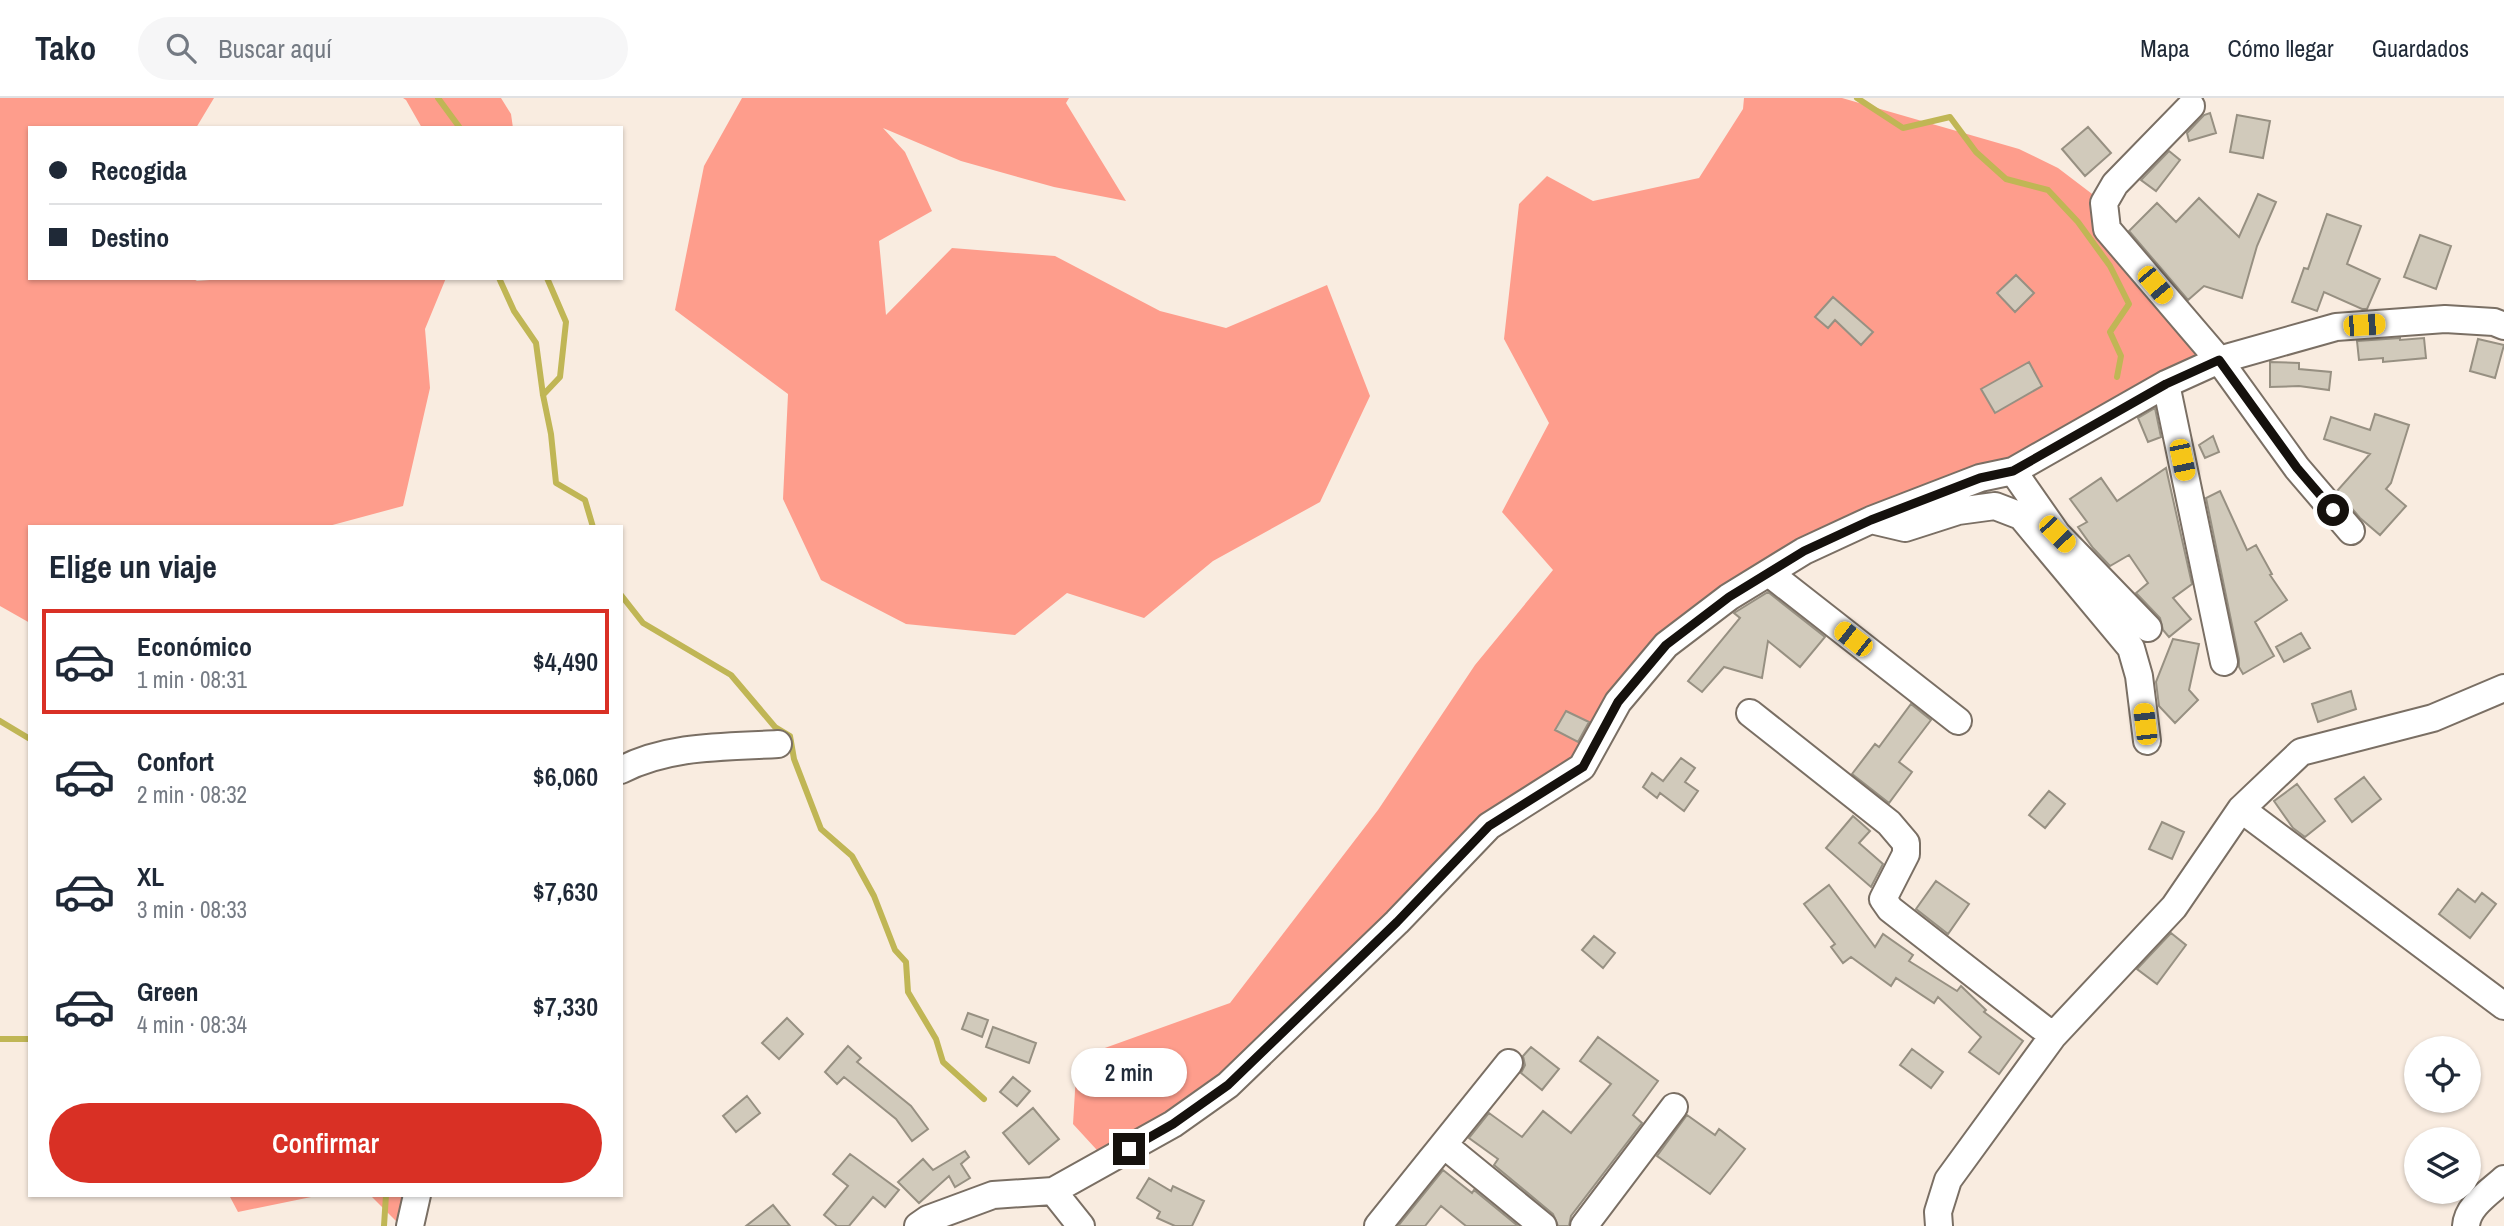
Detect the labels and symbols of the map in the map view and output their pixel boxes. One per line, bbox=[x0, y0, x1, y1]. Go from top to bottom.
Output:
car bbox=[2134, 262, 2177, 308]
car bbox=[2343, 313, 2386, 337]
car bbox=[2168, 437, 2197, 483]
route start bbox=[2317, 494, 2349, 526]
car bbox=[2035, 512, 2080, 556]
car bbox=[1830, 618, 1877, 660]
car bbox=[2133, 702, 2158, 746]
callout: 2 min bbox=[1071, 1048, 1187, 1096]
route end bbox=[1113, 1133, 1145, 1165]

